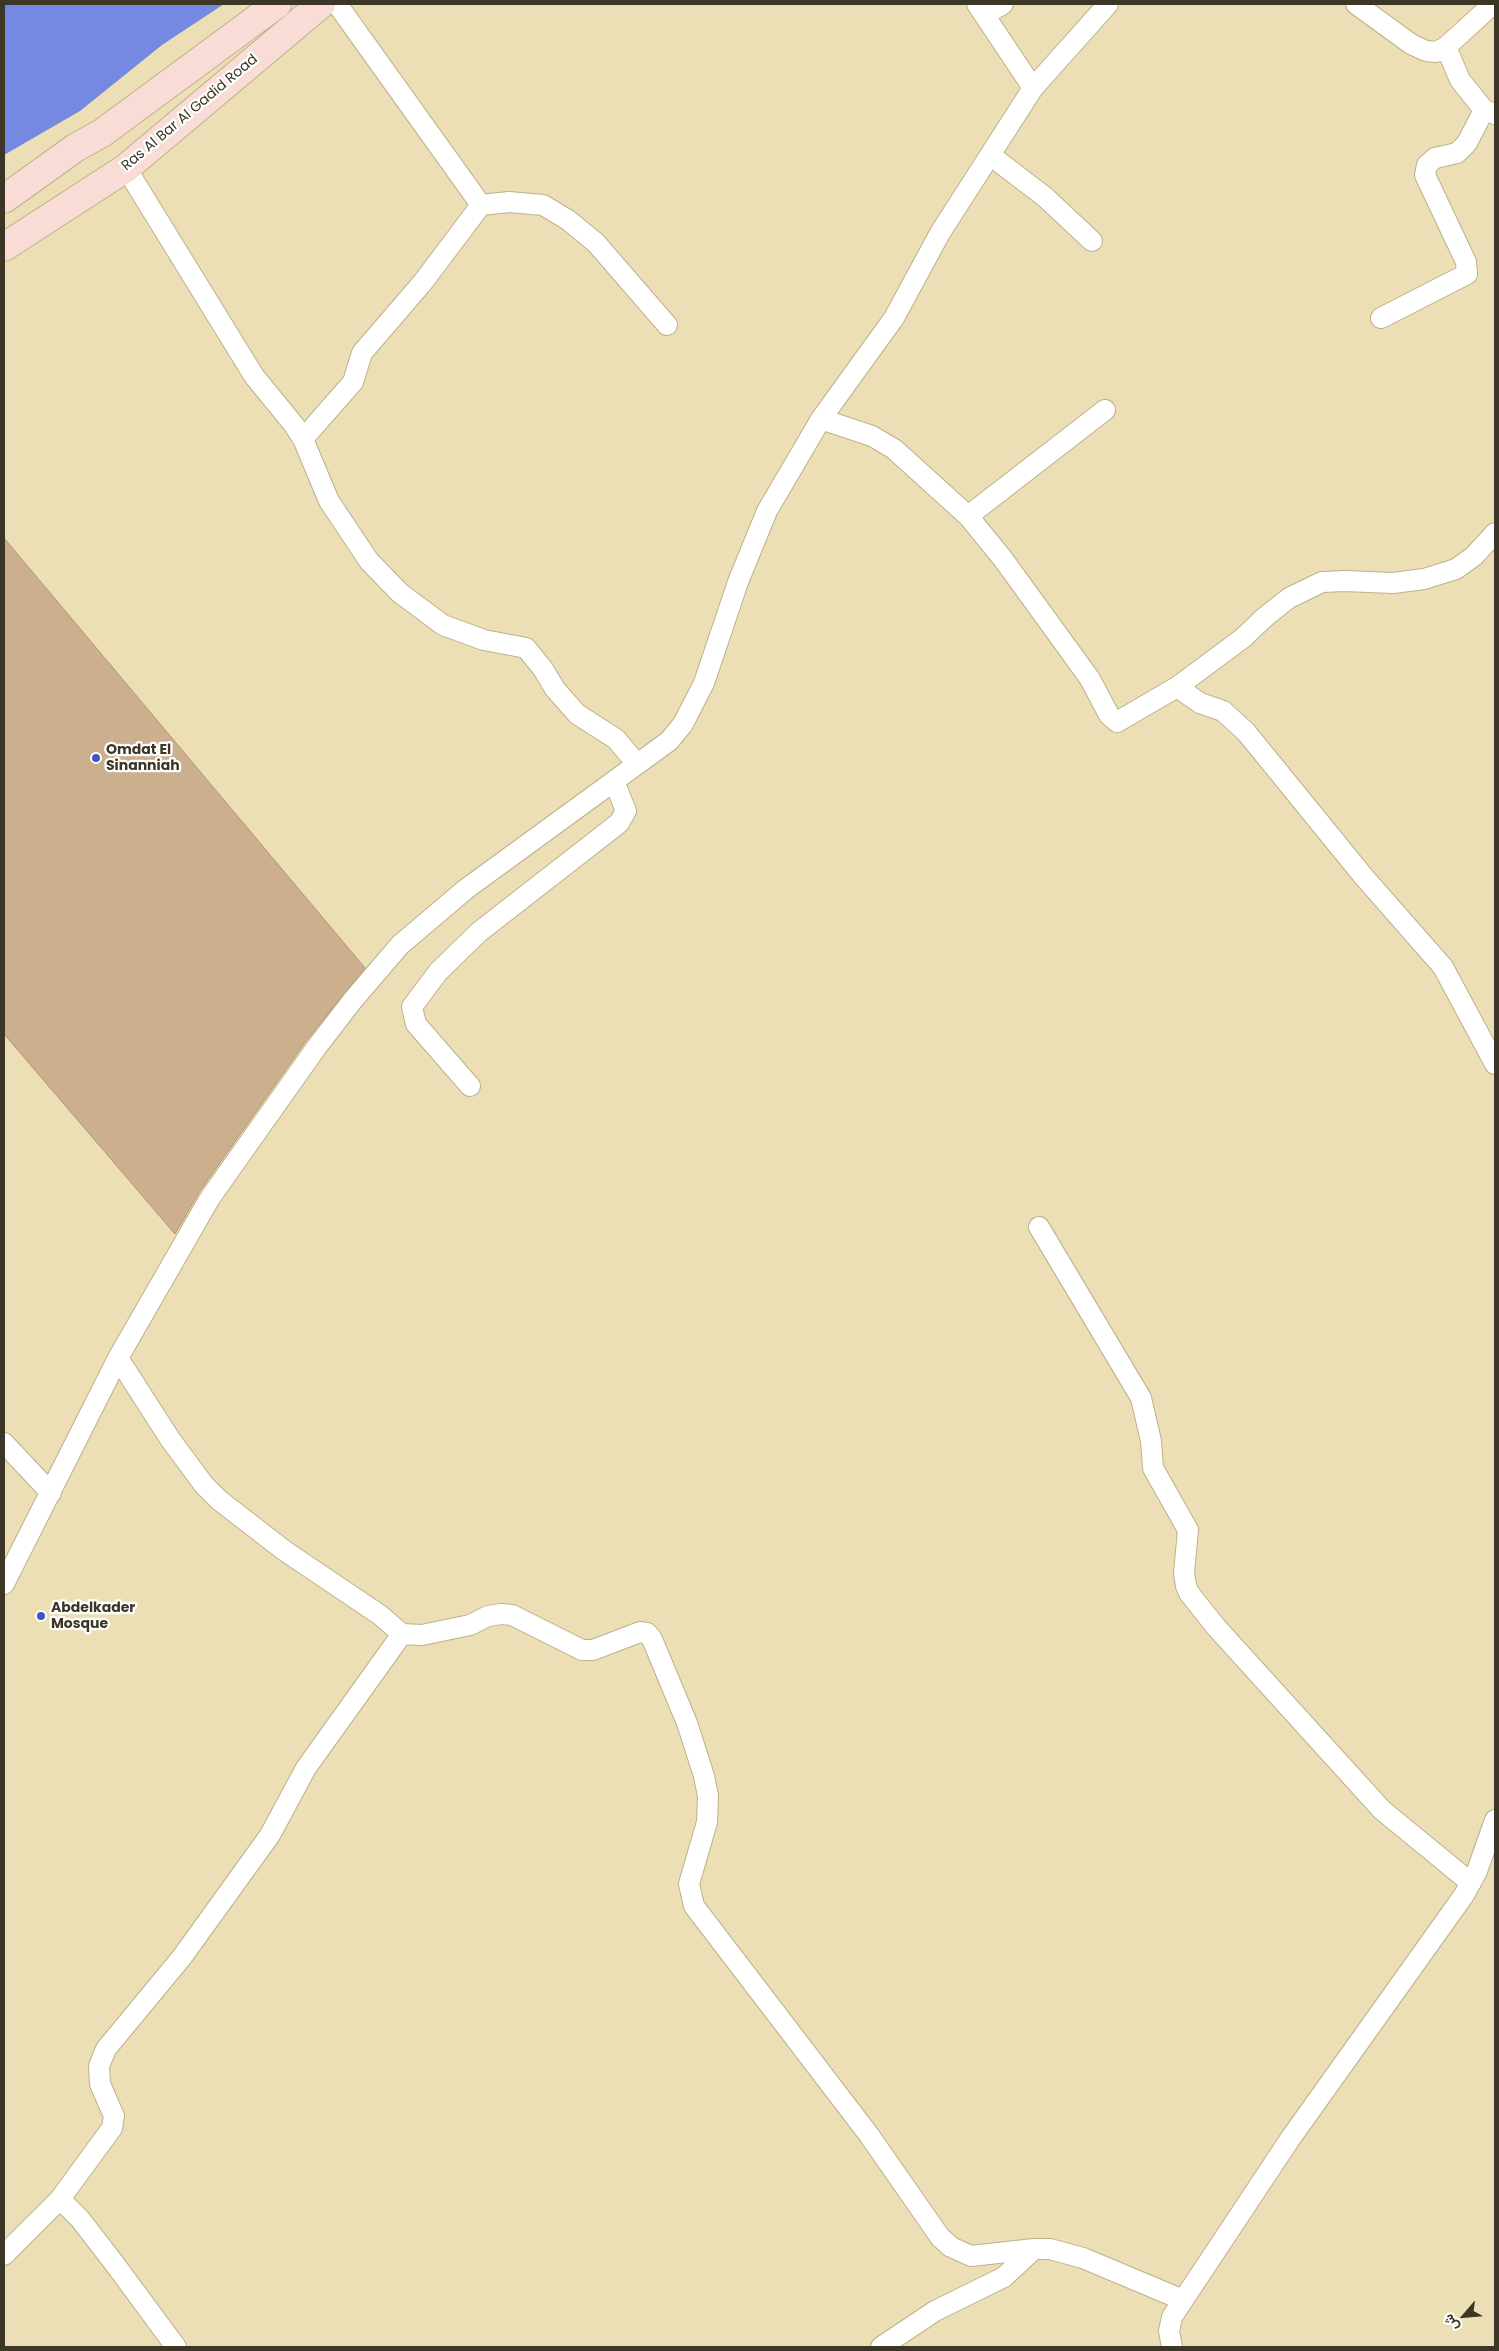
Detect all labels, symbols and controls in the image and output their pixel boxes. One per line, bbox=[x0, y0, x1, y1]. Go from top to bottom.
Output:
street label: Ras Al Bar Al Gadid Road bbox=[119, 51, 261, 175]
place label: Omdat El Sinanniah bbox=[106, 742, 180, 774]
marker: Omdat El Sinanniah bbox=[90, 752, 102, 764]
place label: Abdelkader Mosque bbox=[51, 1600, 135, 1632]
marker: Abdelkader Mosque bbox=[35, 1610, 47, 1622]
north arrow bbox=[1439, 2291, 1489, 2341]
text: ش bbox=[1438, 2311, 1463, 2335]

